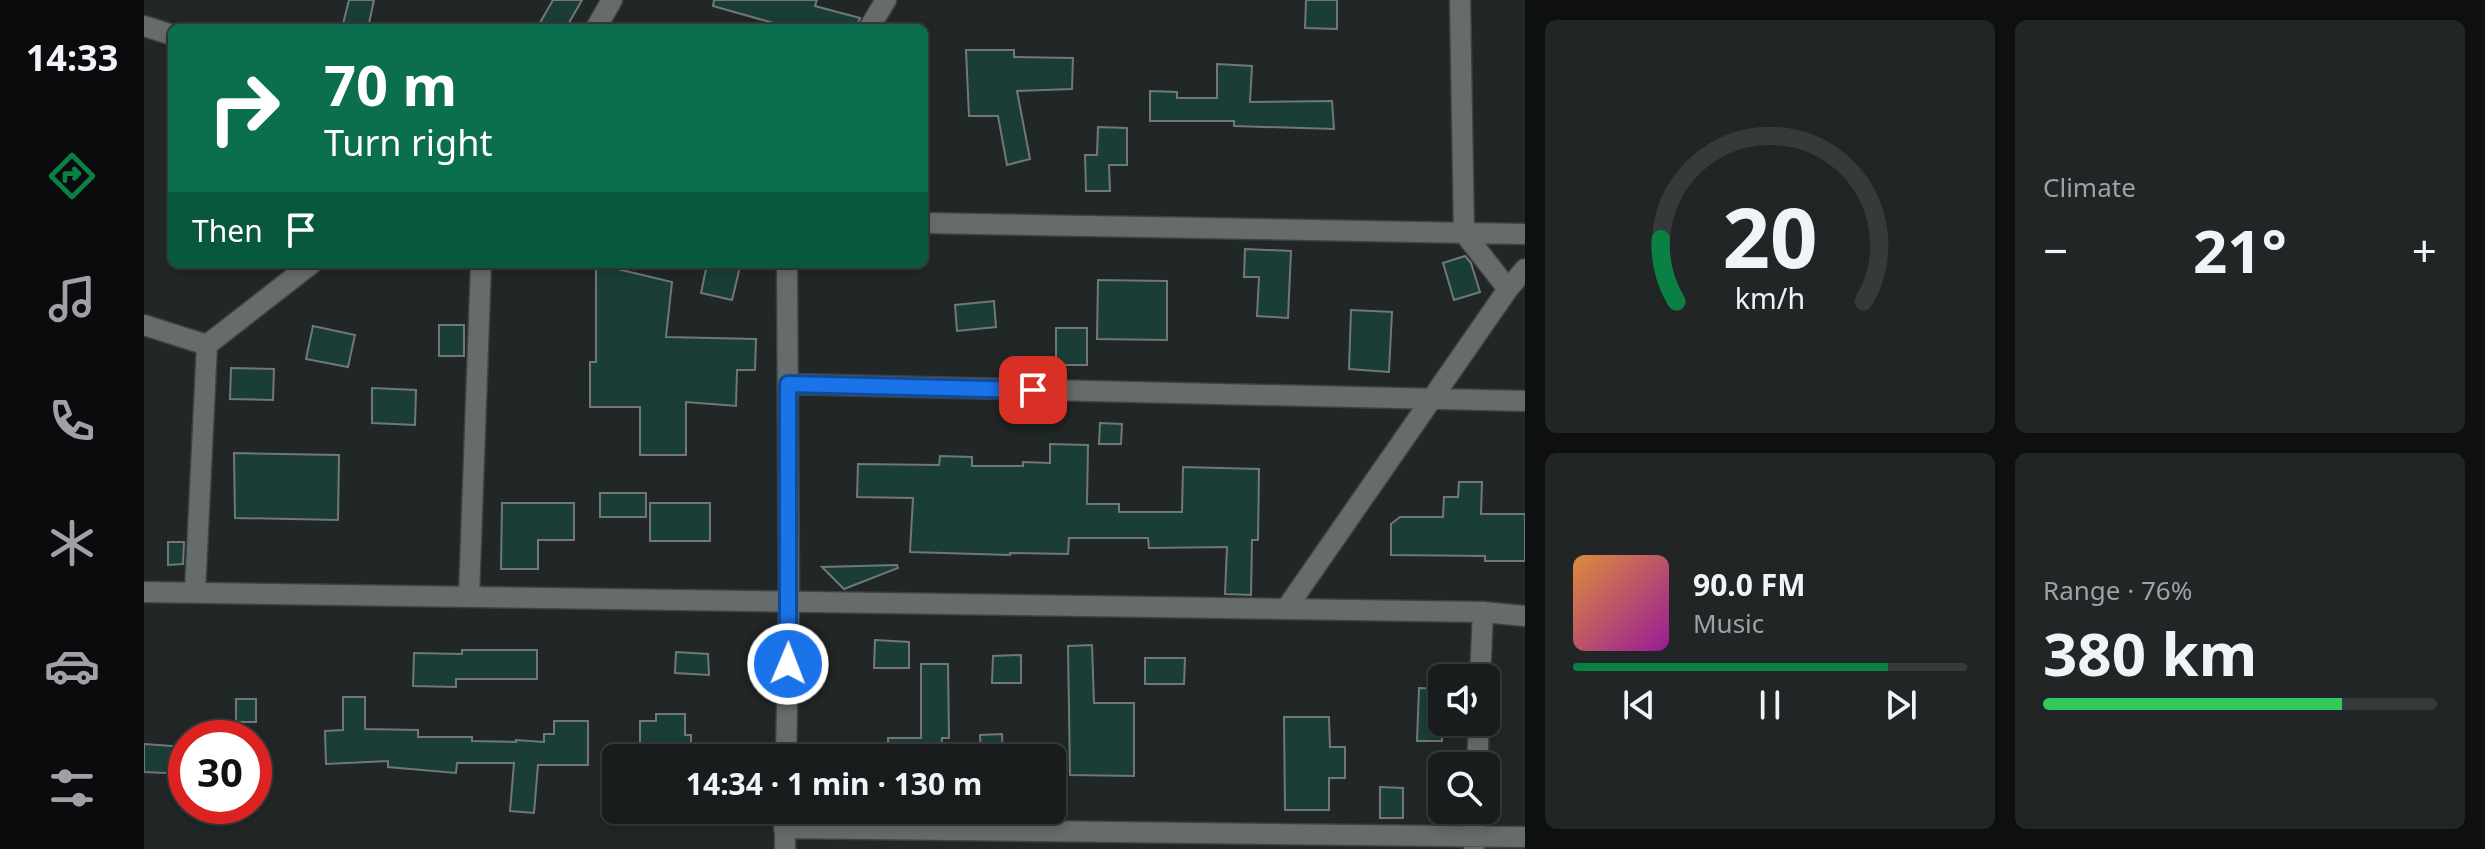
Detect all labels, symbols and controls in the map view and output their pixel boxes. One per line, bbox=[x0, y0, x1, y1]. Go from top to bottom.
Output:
text: 14:33 bbox=[26, 33, 118, 82]
text: 70 m bbox=[324, 46, 457, 122]
icon: right bbox=[192, 56, 296, 160]
text: Turn right bbox=[324, 118, 492, 167]
icon: directions bbox=[44, 148, 100, 204]
text: Climate bbox=[2043, 169, 2136, 205]
text: 20 bbox=[1722, 179, 1818, 292]
icon: arrive bbox=[279, 208, 323, 252]
text: 21° bbox=[2193, 209, 2287, 291]
text: Then bbox=[192, 210, 263, 251]
text: − bbox=[2043, 220, 2068, 280]
text: + bbox=[2412, 220, 2437, 280]
icon: music bbox=[44, 271, 100, 327]
text: km/h bbox=[1735, 278, 1805, 317]
pin bbox=[999, 356, 1067, 424]
icon: arrive bbox=[1011, 368, 1055, 412]
icon: phone bbox=[44, 393, 100, 449]
icon: climate bbox=[44, 515, 100, 571]
text: 90.0 FM bbox=[1693, 564, 1805, 605]
text: Range · 76% bbox=[2043, 572, 2192, 608]
text: Music bbox=[1693, 605, 1764, 641]
text: 380 km bbox=[2043, 612, 2257, 694]
position arrow bbox=[746, 622, 830, 706]
icon: car bbox=[44, 638, 100, 694]
map controls bbox=[1428, 664, 1500, 824]
button: sound bbox=[1428, 664, 1500, 736]
icon: previous bbox=[1617, 683, 1661, 727]
icon: pause bbox=[1748, 683, 1792, 727]
icon: next bbox=[1879, 683, 1923, 727]
speed limit sign: 30 bbox=[168, 720, 272, 824]
button: search bbox=[1428, 752, 1500, 824]
icon: filters bbox=[44, 760, 100, 816]
text: 14:34 · 1 min · 130 m bbox=[686, 763, 982, 804]

